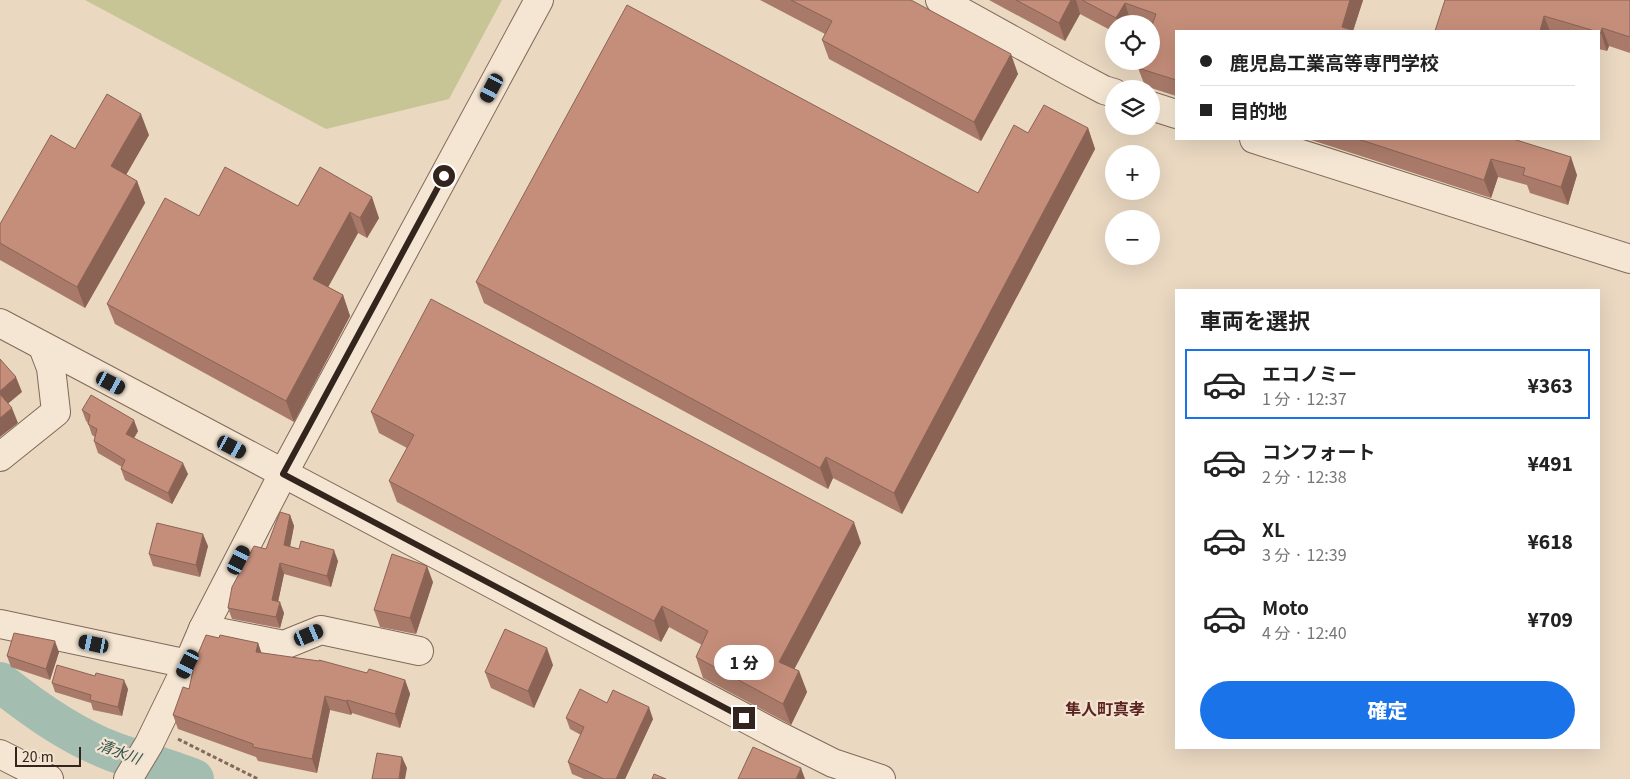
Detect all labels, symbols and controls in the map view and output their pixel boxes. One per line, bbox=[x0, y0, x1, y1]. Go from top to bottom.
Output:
map controls bbox=[1105, 15, 1160, 265]
button: locate bbox=[1105, 15, 1160, 70]
text: 鹿児島工業高等専門学校 bbox=[1230, 48, 1439, 75]
car bbox=[478, 71, 505, 105]
button: layers bbox=[1105, 80, 1160, 135]
text: 目的地 bbox=[1230, 96, 1287, 123]
button: + bbox=[1105, 145, 1160, 200]
route start bbox=[433, 165, 455, 187]
button: − bbox=[1105, 210, 1160, 265]
text: 車両を選択 bbox=[1200, 303, 1310, 335]
text: エコノミー bbox=[1262, 359, 1357, 386]
icon: car bbox=[1202, 362, 1247, 407]
car bbox=[94, 369, 127, 397]
text: ¥363 bbox=[1527, 371, 1573, 398]
text: 1 分 · 12:37 bbox=[1262, 386, 1347, 410]
car bbox=[215, 433, 248, 461]
text: コンフォート bbox=[1262, 437, 1375, 464]
icon: car bbox=[1202, 440, 1247, 485]
text: ¥491 bbox=[1527, 449, 1573, 476]
text: 2 分 · 12:38 bbox=[1262, 464, 1347, 488]
text: XL bbox=[1262, 515, 1285, 542]
icon: car bbox=[1202, 518, 1247, 563]
text: ¥618 bbox=[1527, 527, 1573, 554]
text: 3 分 · 12:39 bbox=[1262, 542, 1347, 566]
car bbox=[225, 543, 252, 577]
text: Moto bbox=[1262, 593, 1309, 620]
icon: car bbox=[1202, 596, 1247, 641]
text: ¥709 bbox=[1527, 605, 1573, 632]
text: 4 分 · 12:40 bbox=[1262, 620, 1347, 644]
car bbox=[292, 622, 325, 648]
car bbox=[77, 634, 110, 654]
callout: 1 分 bbox=[714, 646, 774, 680]
car bbox=[174, 647, 201, 681]
text: 1 分 bbox=[729, 650, 759, 674]
button: 確定 bbox=[1200, 681, 1575, 739]
district label: 隼人町真孝 bbox=[1065, 696, 1145, 720]
route end bbox=[733, 707, 755, 729]
water label: 清水川 bbox=[95, 733, 146, 769]
scale bar bbox=[15, 744, 81, 767]
text: 20 m bbox=[22, 746, 54, 766]

